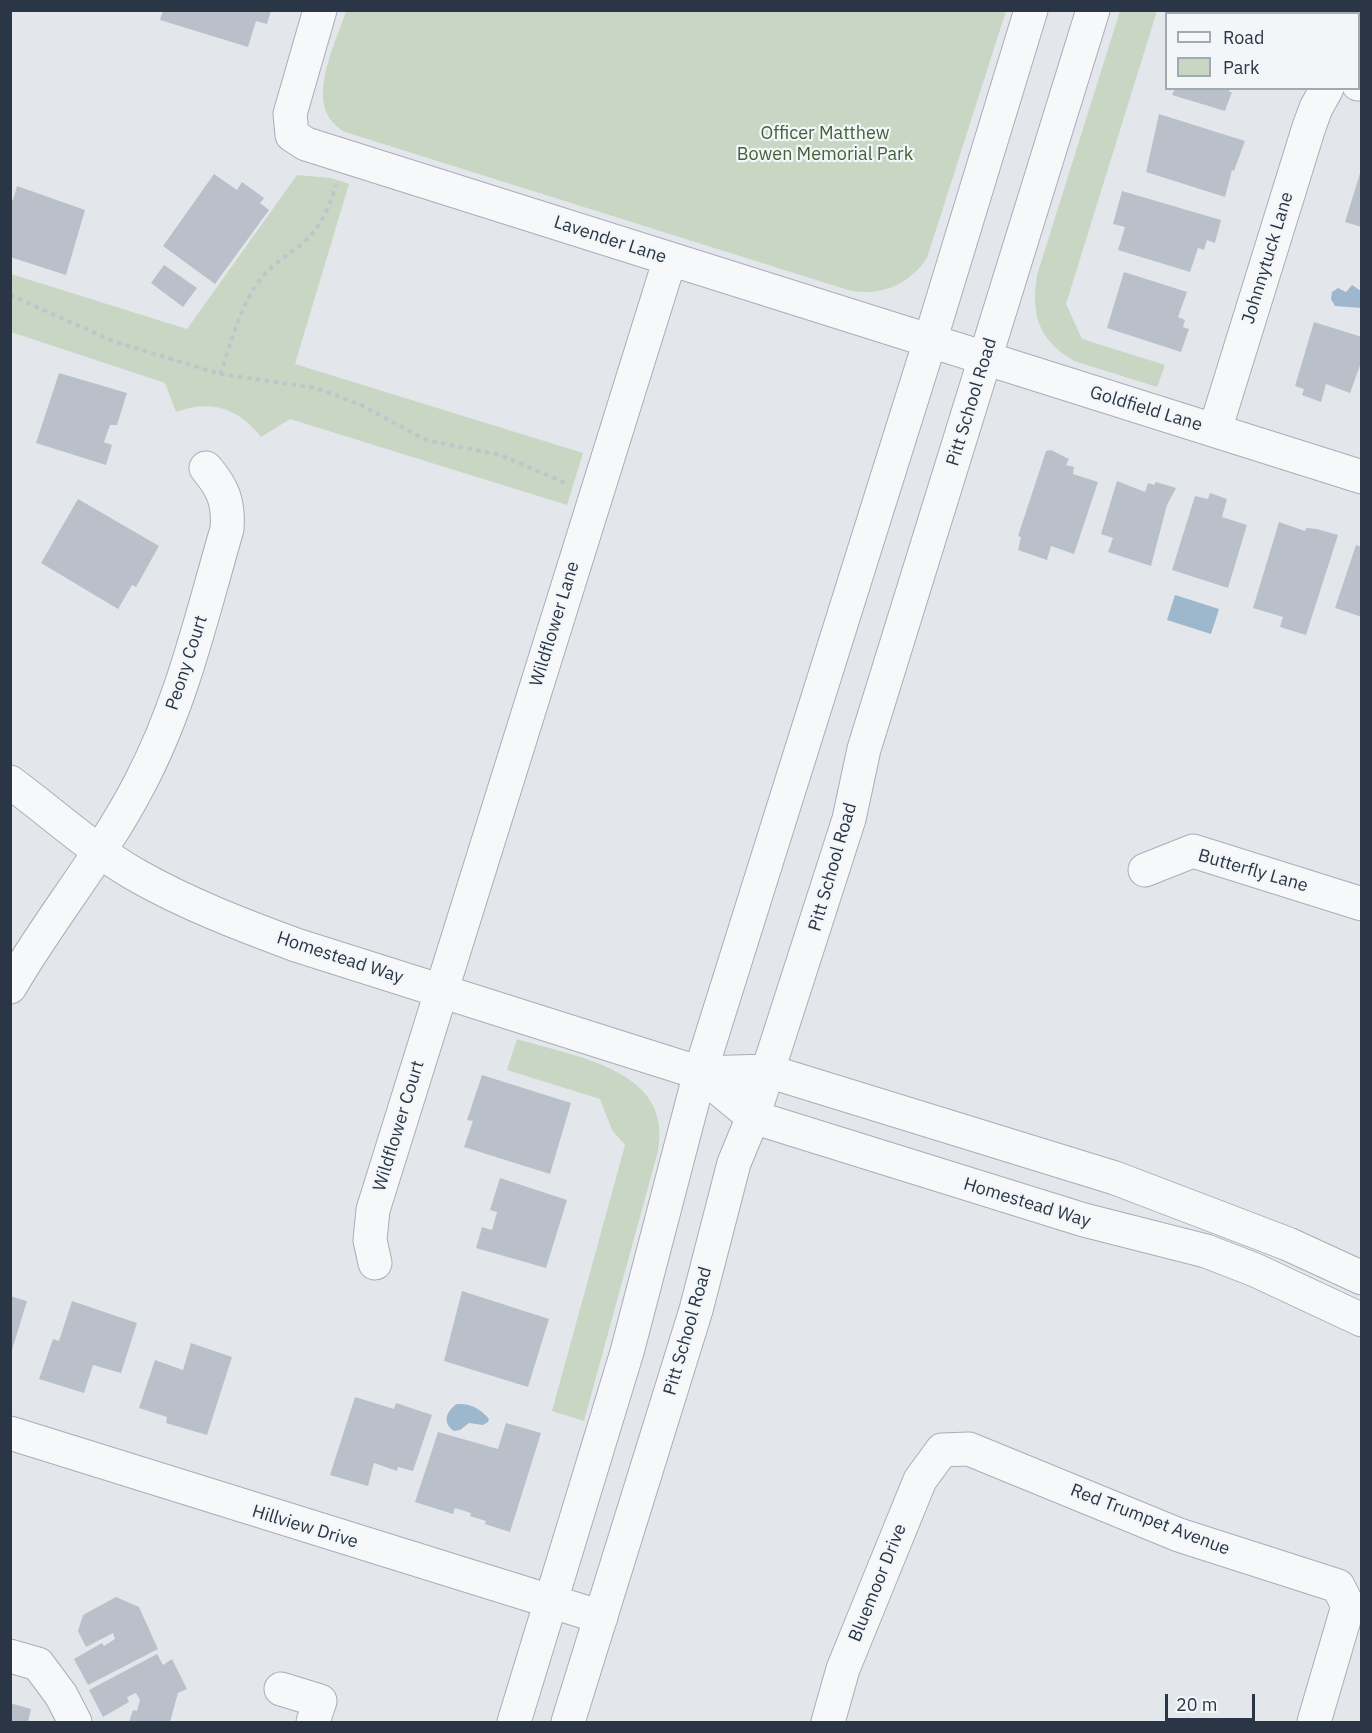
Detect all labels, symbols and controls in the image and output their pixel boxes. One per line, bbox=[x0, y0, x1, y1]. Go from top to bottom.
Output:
legend bbox=[1165, 12, 1360, 90]
text: Road bbox=[1223, 26, 1264, 49]
text: Park bbox=[1223, 56, 1259, 79]
park label: Officer Matthew Bowen Memorial Park bbox=[737, 123, 913, 166]
street label: Johnnytuck Lane bbox=[1238, 189, 1298, 327]
street label: Lavender Lane bbox=[551, 212, 669, 268]
street label: Pitt School Road bbox=[942, 335, 1002, 469]
street label: Goldfield Lane bbox=[1087, 382, 1205, 436]
street label: Wildflower Lane bbox=[526, 559, 584, 689]
street label: Peony Court bbox=[162, 613, 212, 713]
street label: Pitt School Road bbox=[804, 800, 862, 934]
street label: Butterfly Lane bbox=[1196, 845, 1310, 897]
street label: Homestead Way bbox=[274, 927, 406, 989]
street label: Wildflower Court bbox=[369, 1058, 429, 1194]
street label: Homestead Way bbox=[961, 1173, 1093, 1233]
street label: Pitt School Road bbox=[659, 1264, 717, 1398]
street label: Red Trumpet Avenue bbox=[1067, 1480, 1233, 1560]
street label: Hillview Drive bbox=[249, 1501, 361, 1553]
street label: Bluemoor Drive bbox=[845, 1521, 911, 1645]
scale bar bbox=[1168, 1682, 1258, 1720]
text: 20 m bbox=[1176, 1693, 1218, 1716]

